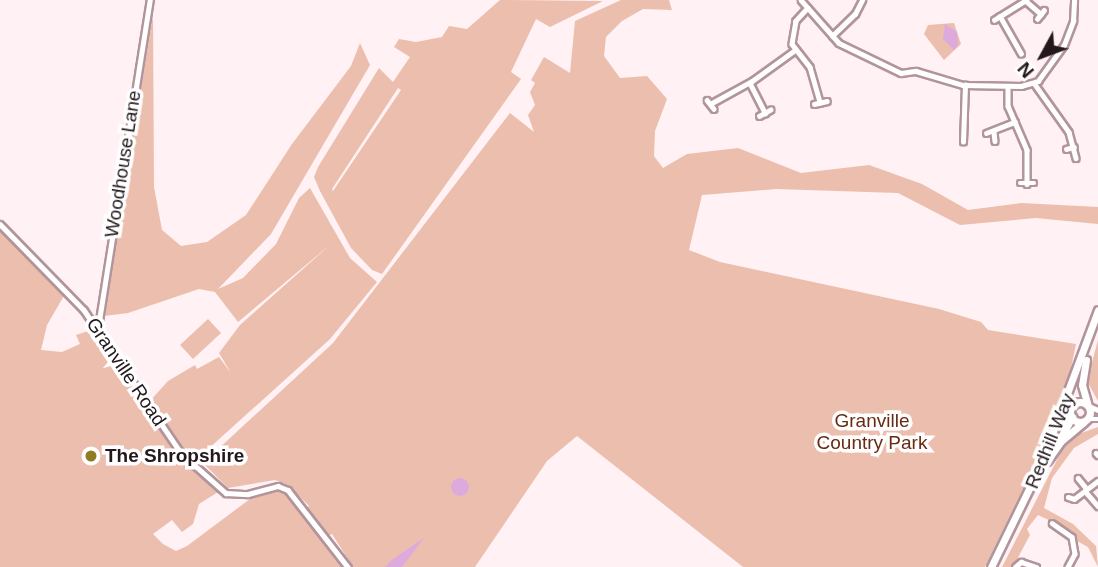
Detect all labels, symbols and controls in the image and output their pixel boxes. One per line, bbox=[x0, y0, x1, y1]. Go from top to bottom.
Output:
north arrow bbox=[1007, 21, 1077, 91]
text: N bbox=[1013, 58, 1038, 82]
street label: Woodhouse Lane bbox=[100, 89, 146, 239]
street label: Granville Road bbox=[81, 314, 171, 430]
street label: Redhill Way bbox=[1021, 390, 1079, 492]
park label: Granville Country Park bbox=[817, 410, 927, 454]
place label: The Shropshire bbox=[105, 445, 244, 467]
marker: The Shropshire bbox=[83, 448, 99, 464]

